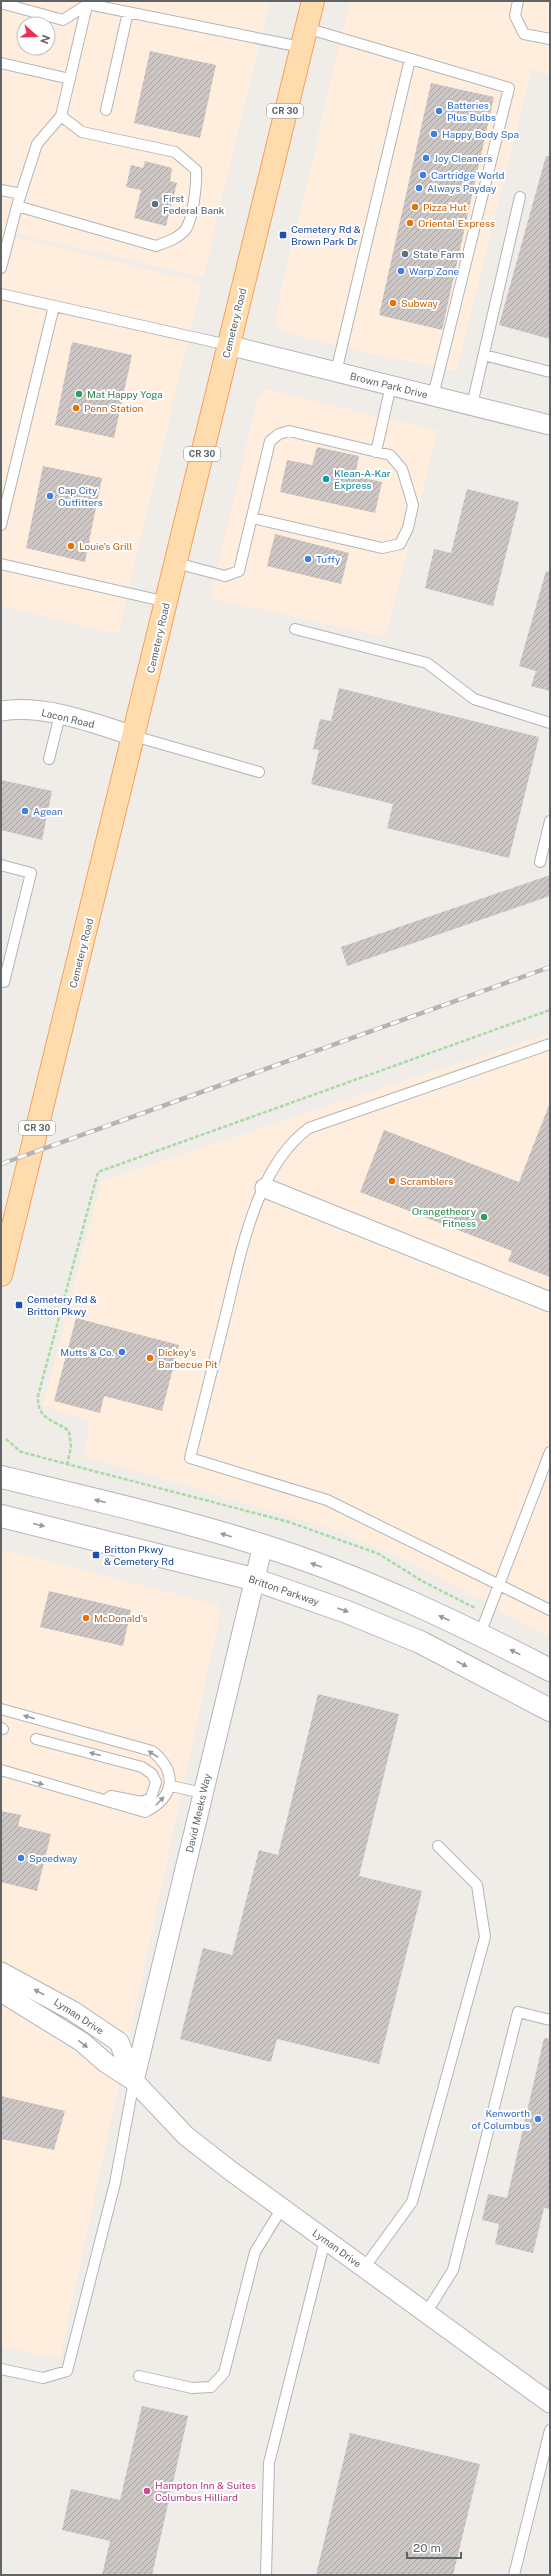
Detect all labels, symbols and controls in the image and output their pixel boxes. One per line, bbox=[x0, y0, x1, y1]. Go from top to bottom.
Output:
north arrow bbox=[16, 16, 56, 56]
text: N bbox=[38, 33, 53, 46]
place label: Batteries Plus Bulbs bbox=[447, 99, 496, 123]
road number: CR 30 bbox=[267, 104, 303, 118]
marker: Batteries Plus Bulbs bbox=[434, 106, 444, 116]
place label: Happy Body Spa bbox=[442, 128, 519, 140]
marker: Happy Body Spa bbox=[429, 129, 439, 139]
place label: Joy Cleaners bbox=[434, 152, 492, 164]
marker: Joy Cleaners bbox=[421, 153, 431, 163]
place label: Cartridge World bbox=[431, 169, 505, 181]
marker: Cartridge World bbox=[418, 170, 428, 180]
place label: Always Payday bbox=[427, 182, 497, 194]
marker: Always Payday bbox=[414, 183, 424, 193]
place label: First Federal Bank bbox=[163, 192, 225, 216]
marker: First Federal Bank bbox=[150, 199, 160, 209]
place label: Pizza Hut bbox=[423, 201, 467, 213]
marker: Pizza Hut bbox=[410, 202, 420, 212]
place label: Oriental Express bbox=[418, 217, 495, 229]
marker: Oriental Express bbox=[405, 218, 415, 228]
place label: Cemetery Rd & Brown Park Dr bbox=[291, 223, 361, 247]
marker: Cemetery Rd & Brown Park Dr bbox=[278, 230, 288, 240]
place label: State Farm bbox=[413, 248, 464, 260]
marker: State Farm bbox=[400, 249, 410, 259]
place label: Warp Zone bbox=[409, 265, 460, 277]
marker: Warp Zone bbox=[396, 266, 406, 276]
street label: Cemetery Road bbox=[220, 287, 248, 359]
place label: Subway bbox=[401, 297, 439, 309]
marker: Subway bbox=[388, 298, 398, 308]
street label: Brown Park Drive bbox=[349, 370, 429, 401]
place label: Mat Happy Yoga bbox=[87, 388, 163, 400]
marker: Mat Happy Yoga bbox=[74, 389, 84, 399]
place label: Penn Station bbox=[84, 402, 144, 414]
marker: Penn Station bbox=[71, 403, 81, 413]
road number: CR 30 bbox=[184, 447, 220, 461]
place label: Klean-A-Kar Express bbox=[334, 467, 391, 491]
marker: Klean-A-Kar Express bbox=[321, 474, 331, 484]
place label: Cap City Outfitters bbox=[58, 484, 103, 508]
marker: Cap City Outfitters bbox=[45, 491, 55, 501]
place label: Louie's Grill bbox=[79, 540, 132, 552]
marker: Louie's Grill bbox=[66, 541, 76, 551]
place label: Tuffy bbox=[316, 553, 341, 565]
marker: Tuffy bbox=[303, 554, 313, 564]
street label: Cemetery Road bbox=[144, 602, 172, 674]
street label: Lacon Road bbox=[40, 706, 96, 730]
place label: Agean bbox=[33, 805, 63, 817]
marker: Agean bbox=[20, 806, 30, 816]
street label: Cemetery Road bbox=[67, 917, 95, 989]
road number: CR 30 bbox=[19, 1121, 55, 1135]
place label: Scramblers bbox=[400, 1175, 453, 1187]
marker: Scramblers bbox=[387, 1176, 397, 1186]
place label: Orangetheory Fitness bbox=[412, 1205, 477, 1229]
marker: Orangetheory Fitness bbox=[479, 1212, 489, 1222]
place label: Cemetery Rd & Britton Pkwy bbox=[27, 1293, 97, 1317]
marker: Cemetery Rd & Britton Pkwy bbox=[14, 1300, 24, 1310]
place label: Mutts & Co. bbox=[60, 1346, 114, 1358]
place label: Dickey's Barbecue Pit bbox=[158, 1346, 218, 1370]
marker: Mutts & Co. bbox=[117, 1347, 127, 1357]
marker: Dickey's Barbecue Pit bbox=[145, 1353, 155, 1363]
one-way arrow bbox=[94, 1498, 106, 1504]
one-way arrow bbox=[33, 1523, 45, 1529]
one-way arrow bbox=[219, 1531, 232, 1537]
place label: Britton Pkwy & Cemetery Rd bbox=[104, 1543, 174, 1567]
marker: Britton Pkwy & Cemetery Rd bbox=[91, 1550, 101, 1560]
one-way arrow bbox=[310, 1562, 322, 1568]
street label: Britton Parkway bbox=[247, 1572, 322, 1608]
one-way arrow bbox=[337, 1608, 349, 1614]
place label: McDonald's bbox=[94, 1612, 147, 1624]
marker: McDonald's bbox=[81, 1613, 91, 1623]
one-way arrow bbox=[439, 1615, 450, 1621]
one-way arrow bbox=[510, 1649, 521, 1655]
one-way arrow bbox=[456, 1661, 467, 1667]
one-way arrow bbox=[23, 1714, 35, 1720]
one-way arrow bbox=[148, 1750, 159, 1758]
one-way arrow bbox=[89, 1751, 101, 1757]
street label: David Meeks Way bbox=[183, 1772, 213, 1854]
one-way arrow bbox=[32, 1780, 44, 1786]
one-way arrow bbox=[155, 1796, 165, 1806]
place label: Speedway bbox=[29, 1852, 78, 1864]
marker: Speedway bbox=[16, 1853, 26, 1863]
one-way arrow bbox=[33, 1989, 45, 1995]
street label: Lyman Drive bbox=[52, 1995, 106, 2037]
one-way arrow bbox=[78, 2040, 89, 2048]
place label: Kenworth of Columbus bbox=[471, 2107, 530, 2131]
marker: Kenworth of Columbus bbox=[533, 2114, 543, 2124]
street label: Lyman Drive bbox=[310, 2226, 364, 2270]
place label: Hampton Inn & Suites Columbus Hilliard bbox=[155, 2479, 256, 2503]
marker: Hampton Inn & Suites Columbus Hilliard bbox=[142, 2486, 152, 2496]
scale bar bbox=[407, 2534, 461, 2560]
text: 20 m bbox=[413, 2541, 441, 2555]

